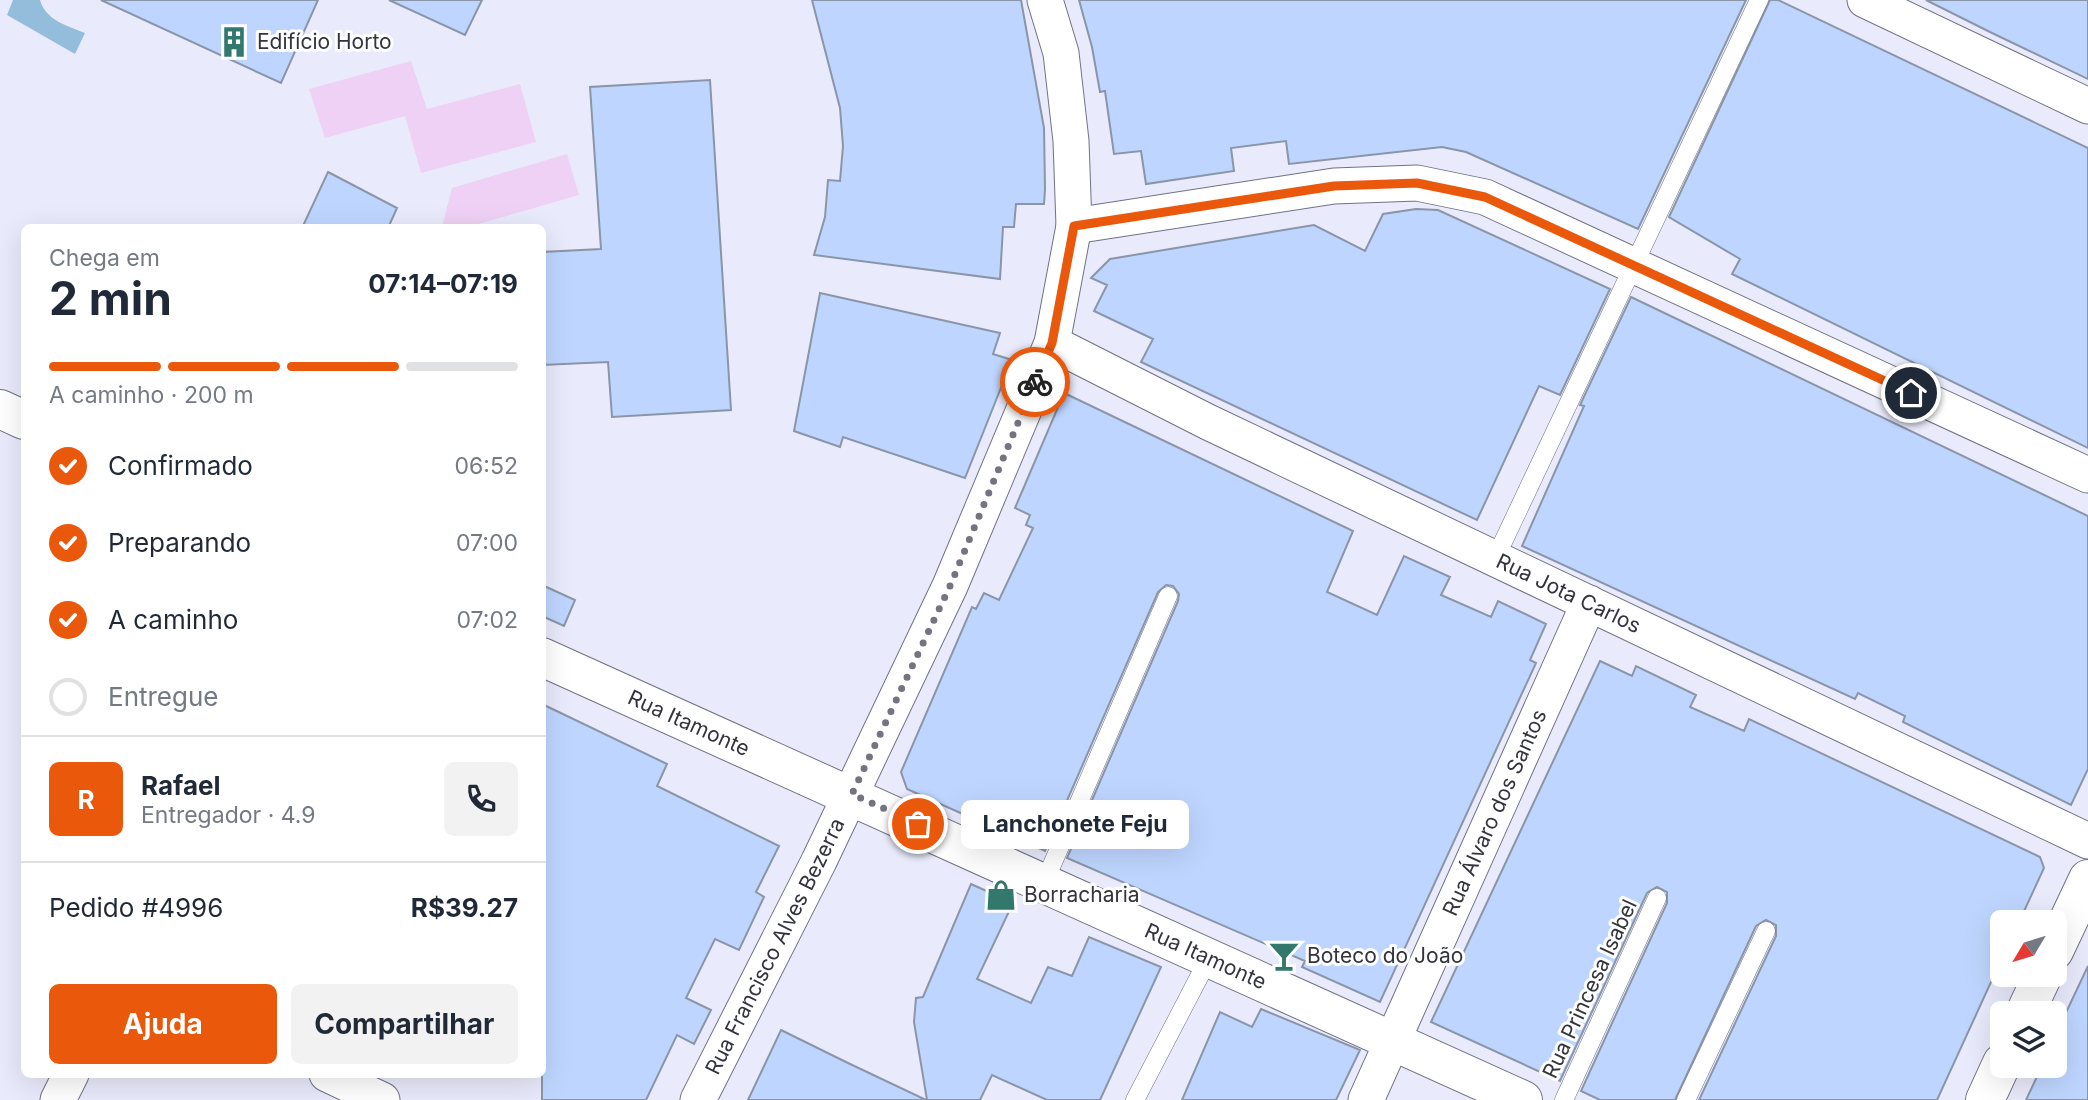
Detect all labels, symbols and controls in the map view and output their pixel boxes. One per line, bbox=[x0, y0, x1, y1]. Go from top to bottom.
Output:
building icon: Edifício Horto bbox=[217, 25, 251, 59]
place label: Edifício Horto bbox=[257, 29, 392, 54]
text: Chega em bbox=[49, 244, 160, 272]
text: 07:14–07:19 bbox=[368, 268, 518, 299]
text: 2 min bbox=[49, 270, 172, 326]
courier bbox=[1000, 347, 1070, 417]
icon: bike bbox=[1016, 363, 1054, 401]
pin bbox=[1881, 363, 1941, 423]
icon: home bbox=[1892, 374, 1930, 412]
text: A caminho · 200 m bbox=[49, 381, 254, 409]
icon: check bbox=[49, 447, 87, 485]
text: Confirmado bbox=[108, 450, 253, 481]
text: 06:52 bbox=[455, 452, 518, 480]
icon: check bbox=[49, 524, 87, 562]
text: Preparando bbox=[108, 527, 251, 558]
text: 07:00 bbox=[456, 529, 518, 557]
street label: Rua Jota Carlos bbox=[1492, 548, 1645, 638]
icon: check bbox=[49, 601, 87, 639]
text: A caminho bbox=[108, 604, 238, 635]
text: 07:02 bbox=[457, 606, 518, 634]
text: Entregue bbox=[108, 681, 219, 712]
street label: Rua Itamonte bbox=[624, 685, 754, 761]
street label: Rua Álvaro dos Santos bbox=[1437, 705, 1552, 919]
button: phone bbox=[444, 762, 518, 836]
text: Rafael bbox=[141, 770, 221, 801]
text: R bbox=[77, 784, 95, 815]
pin bbox=[888, 794, 948, 854]
callout: Lanchonete Feju bbox=[960, 800, 1188, 848]
text: Entregador · 4.9 bbox=[141, 801, 316, 829]
icon: bag bbox=[899, 805, 937, 843]
text: Lanchonete Feju bbox=[982, 810, 1168, 838]
street label: Rua Francisco Alves Bezerra bbox=[700, 814, 850, 1079]
shop icon: Borracharia bbox=[984, 878, 1018, 912]
place label: Borracharia bbox=[1024, 882, 1140, 907]
text: Pedido #4996 bbox=[49, 892, 223, 923]
text: R$39.27 bbox=[411, 892, 518, 923]
street label: Rua Princesa Isabel bbox=[1537, 895, 1642, 1082]
north arrow bbox=[1990, 910, 2067, 987]
map controls bbox=[1990, 910, 2067, 1078]
street label: Rua Itamonte bbox=[1141, 918, 1270, 994]
bar icon: Boteco do João bbox=[1267, 939, 1301, 973]
place label: Boteco do João bbox=[1307, 943, 1463, 968]
button: Ajuda bbox=[49, 984, 277, 1064]
button: Compartilhar bbox=[291, 984, 518, 1064]
button: layers bbox=[1990, 1001, 2067, 1078]

